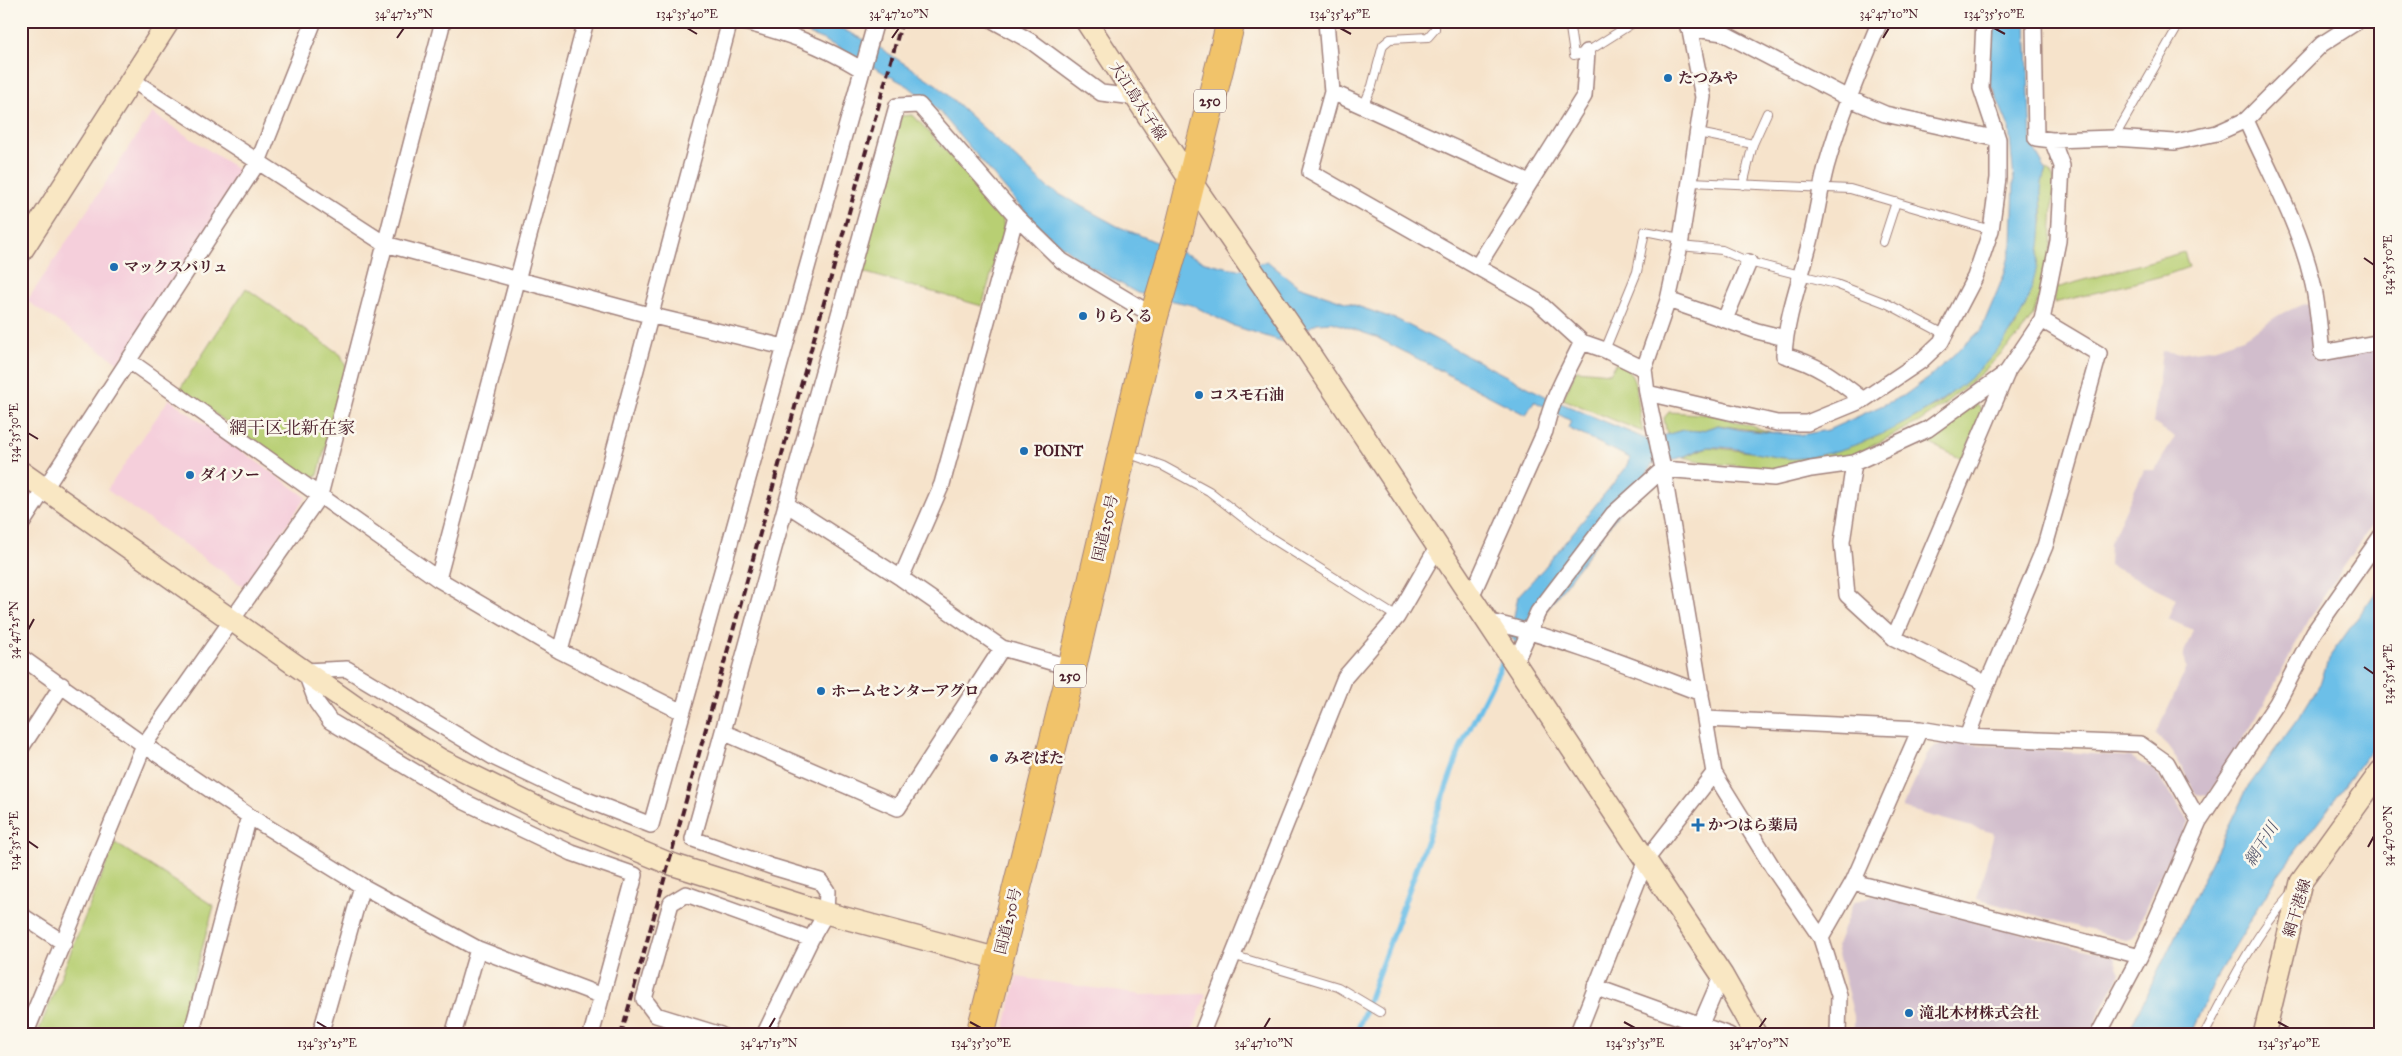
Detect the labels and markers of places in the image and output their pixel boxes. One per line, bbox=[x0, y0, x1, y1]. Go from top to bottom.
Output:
place label: たつみや bbox=[1678, 69, 1738, 87]
marker: たつみや bbox=[1662, 72, 1674, 84]
place label: マックスバリュ bbox=[124, 258, 228, 276]
marker: マックスバリュ bbox=[108, 261, 120, 273]
place label: りらくる bbox=[1093, 307, 1153, 325]
marker: りらくる bbox=[1077, 310, 1089, 322]
place label: コスモ石油 bbox=[1209, 386, 1284, 404]
marker: コスモ石油 bbox=[1193, 389, 1205, 401]
place label: POINT bbox=[1034, 442, 1084, 460]
marker: POINT bbox=[1018, 445, 1030, 457]
place label: ダイソー bbox=[200, 466, 260, 484]
marker: ダイソー bbox=[184, 469, 196, 481]
place label: ホームセンターアグロ bbox=[831, 682, 979, 700]
marker: ホームセンターアグロ bbox=[815, 685, 827, 697]
place label: みぞばた bbox=[1004, 749, 1064, 767]
marker: みぞばた bbox=[988, 752, 1000, 764]
place label: かつはら薬局 bbox=[1708, 816, 1798, 834]
marker: かつはら薬局 bbox=[1692, 819, 1704, 831]
place label: 滝北木材株式会社 bbox=[1919, 1004, 2039, 1022]
marker: 滝北木材株式会社 bbox=[1903, 1007, 1915, 1019]

